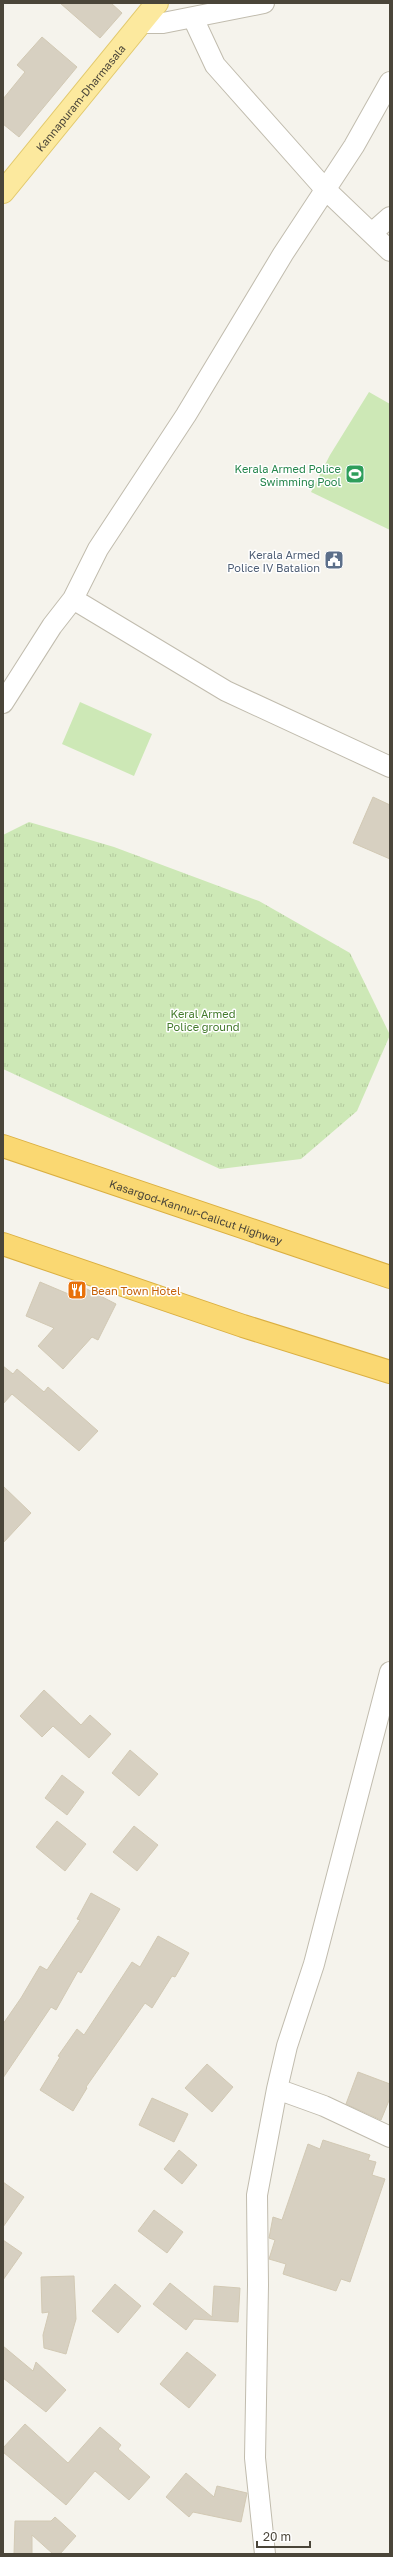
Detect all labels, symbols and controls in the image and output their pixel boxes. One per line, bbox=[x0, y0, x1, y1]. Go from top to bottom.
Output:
street label: Kannapuram-Dharmasala bbox=[33, 41, 127, 153]
place label: Kerala Armed Police Swimming Pool bbox=[235, 462, 341, 488]
sports icon: Kerala Armed Police Swimming Pool bbox=[344, 463, 366, 485]
place label: Kerala Armed Police IV Batalion bbox=[227, 548, 320, 574]
public building icon: Kerala Armed Police IV Batalion bbox=[323, 549, 345, 571]
park label: Keral Armed Police ground bbox=[166, 1007, 240, 1033]
street label: Kasargod-Kannur-Calicut Highway bbox=[108, 1176, 284, 1247]
restaurant icon: Bean Town Hotel bbox=[66, 1279, 88, 1301]
place label: Bean Town Hotel bbox=[91, 1284, 181, 1297]
scale bar bbox=[257, 2523, 310, 2549]
text: 20 m bbox=[263, 2529, 291, 2544]

